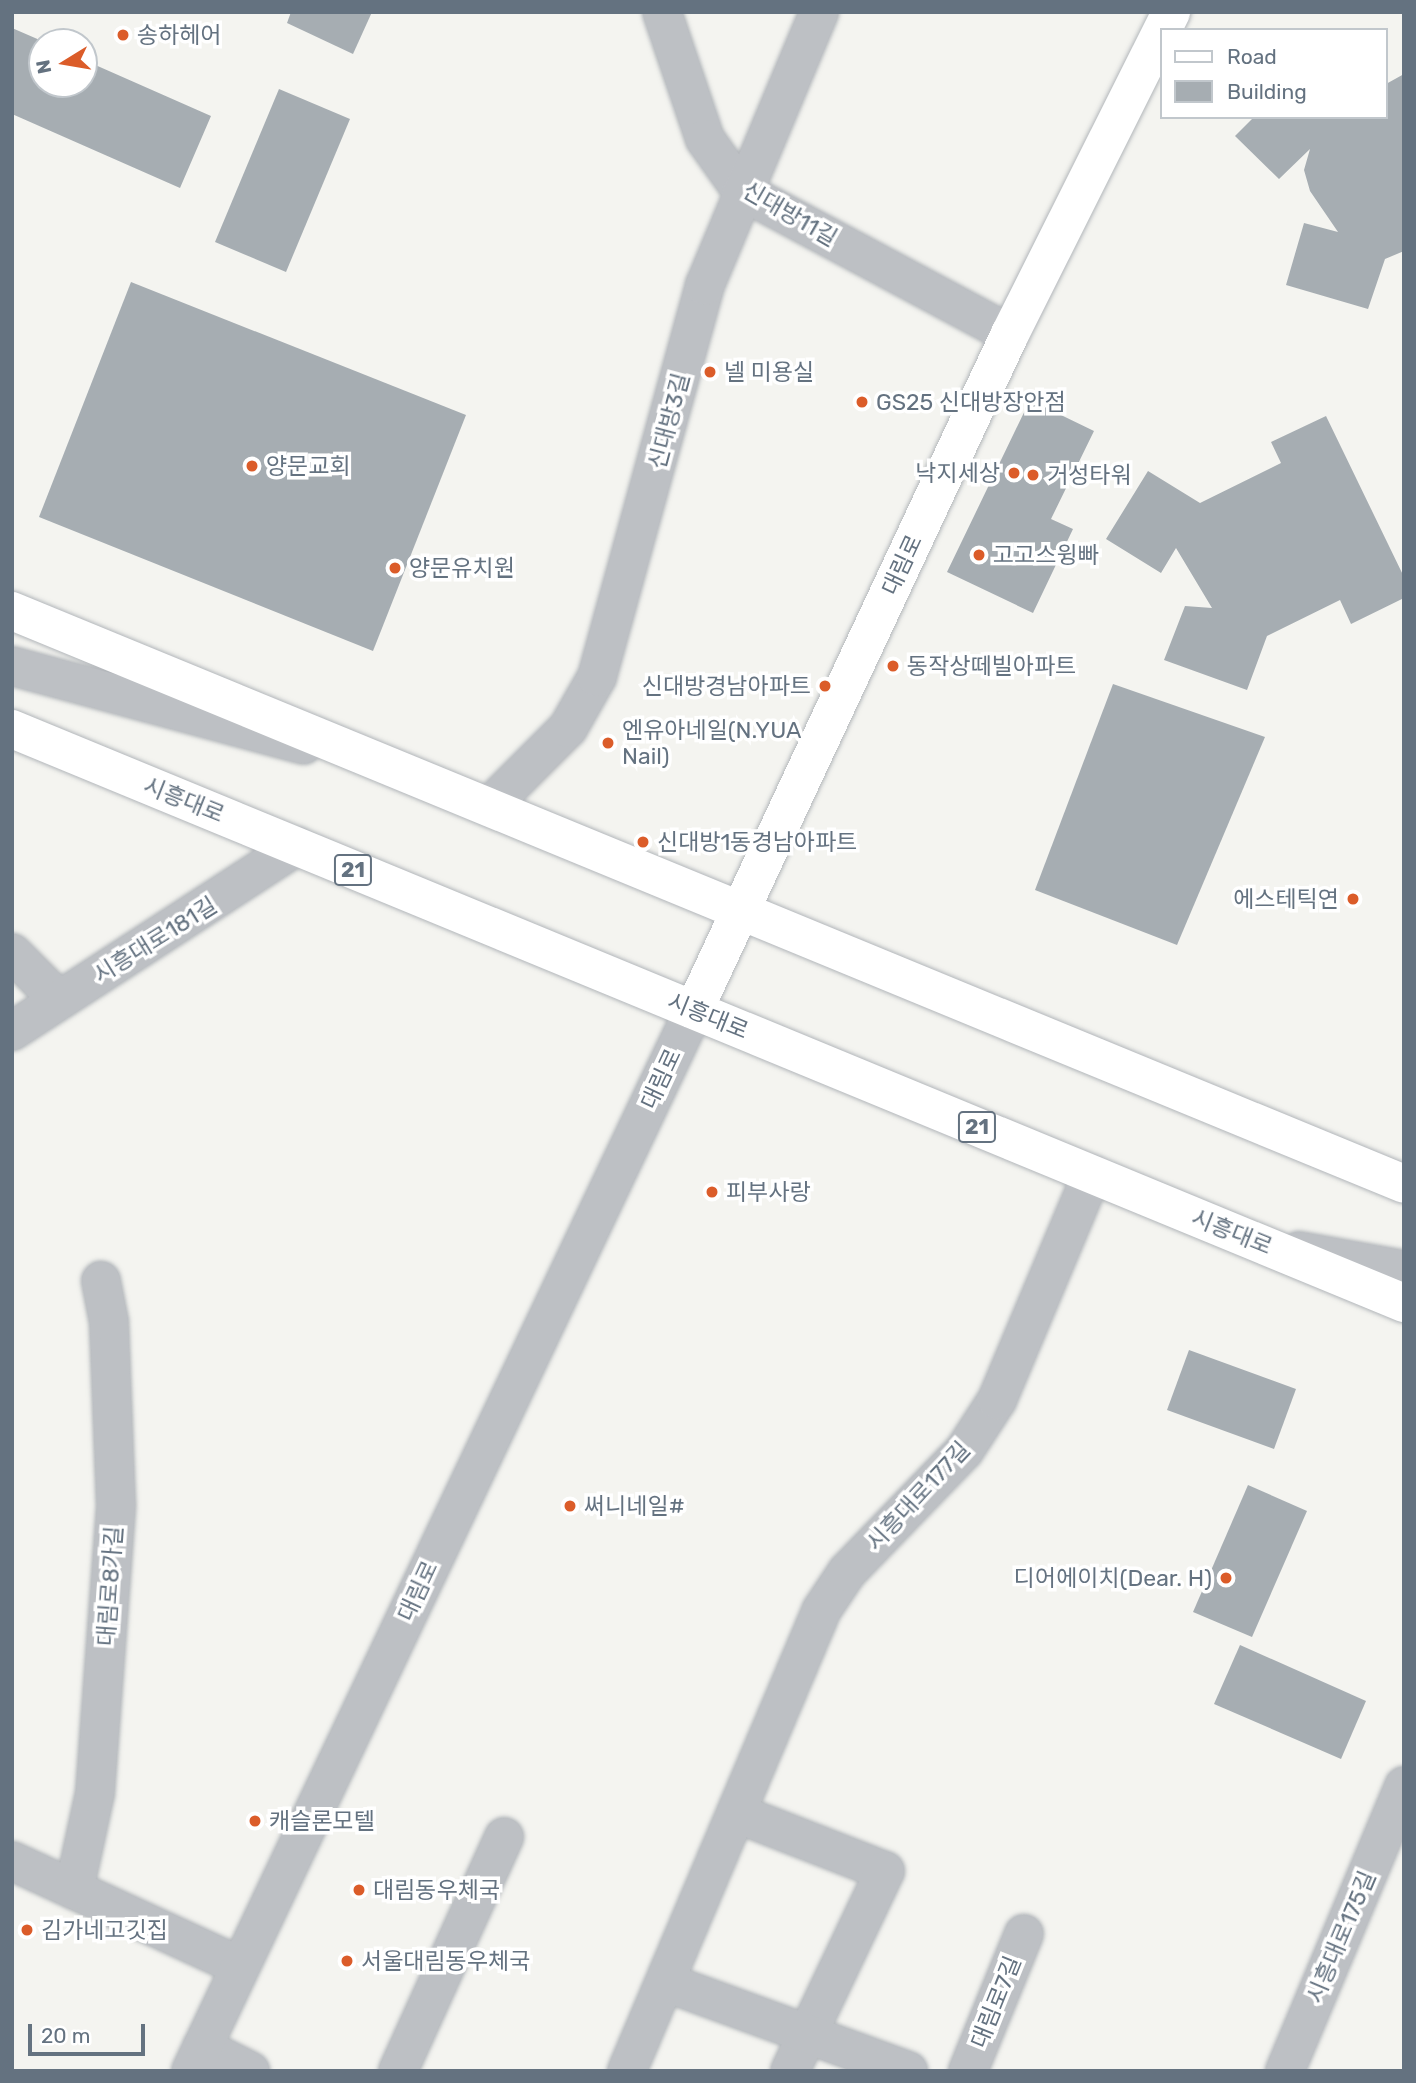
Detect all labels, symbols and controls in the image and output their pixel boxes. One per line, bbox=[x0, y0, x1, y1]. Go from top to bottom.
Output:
place label: 송하헤어 bbox=[137, 21, 222, 49]
marker: 송하헤어 bbox=[115, 27, 131, 43]
north arrow bbox=[28, 28, 98, 98]
legend bbox=[1160, 28, 1388, 119]
text: Road bbox=[1227, 44, 1277, 69]
text: N bbox=[31, 58, 56, 76]
text: Building bbox=[1227, 79, 1307, 104]
street label: 신대방11길 bbox=[738, 176, 842, 252]
place label: 넬 미용실 bbox=[724, 358, 814, 386]
marker: 넬 미용실 bbox=[702, 364, 718, 380]
street label: 신대방3길 bbox=[643, 370, 695, 472]
place label: GS25 신대방장안점 bbox=[876, 388, 1066, 416]
marker: GS25 신대방장안점 bbox=[854, 394, 870, 410]
place label: 양문교회 bbox=[266, 452, 351, 480]
marker: 양문교회 bbox=[244, 458, 260, 474]
place label: 낙지세상 bbox=[915, 459, 1000, 487]
place label: 거성타워 bbox=[1047, 461, 1132, 489]
marker: 낙지세상 bbox=[1006, 465, 1022, 481]
marker: 거성타워 bbox=[1025, 467, 1041, 483]
street label: 대림로 bbox=[876, 530, 928, 600]
place label: 고고스윙빠 bbox=[993, 541, 1099, 569]
marker: 고고스윙빠 bbox=[971, 547, 987, 563]
place label: 양문유치원 bbox=[409, 554, 515, 582]
marker: 양문유치원 bbox=[387, 560, 403, 576]
place label: 동작상떼빌아파트 bbox=[907, 652, 1076, 680]
marker: 동작상떼빌아파트 bbox=[885, 658, 901, 674]
place label: 신대방경남아파트 bbox=[642, 672, 811, 700]
marker: 신대방경남아파트 bbox=[817, 678, 833, 694]
place label: 엔유아네일(N.YUA Nail) bbox=[622, 716, 801, 770]
marker: 엔유아네일(N.YUA Nail) bbox=[600, 735, 616, 751]
street label: 시흥대로 bbox=[140, 771, 228, 829]
place label: 신대방1동경남아파트 bbox=[657, 828, 857, 856]
marker: 신대방1동경남아파트 bbox=[635, 834, 651, 850]
road number: 21 bbox=[334, 852, 372, 888]
place label: 에스테틱연 bbox=[1233, 885, 1339, 913]
street label: 시흥대로181길 bbox=[88, 891, 222, 989]
marker: 에스테틱연 bbox=[1345, 891, 1361, 907]
street label: 시흥대로 bbox=[664, 987, 752, 1045]
street label: 대림로 bbox=[635, 1044, 687, 1114]
road number: 21 bbox=[958, 1110, 996, 1144]
place label: 피부사랑 bbox=[726, 1178, 811, 1206]
marker: 피부사랑 bbox=[704, 1184, 720, 1200]
street label: 시흥대로 bbox=[1188, 1203, 1276, 1261]
street label: 시흥대로177길 bbox=[860, 1436, 976, 1556]
place label: 써니네일# bbox=[584, 1492, 685, 1520]
marker: 써니네일# bbox=[562, 1498, 578, 1514]
street label: 대림로8가길 bbox=[92, 1525, 128, 1647]
street label: 대림로 bbox=[392, 1556, 444, 1626]
place label: 디어에이치(Dear. H) bbox=[1014, 1564, 1212, 1592]
marker: 디어에이치(Dear. H) bbox=[1218, 1570, 1234, 1586]
place label: 캐슬론모텔 bbox=[269, 1807, 375, 1835]
marker: 캐슬론모텔 bbox=[247, 1813, 263, 1829]
street label: 시흥대로175길 bbox=[1301, 1867, 1381, 2007]
place label: 대림동우체국 bbox=[373, 1876, 500, 1904]
marker: 대림동우체국 bbox=[351, 1882, 367, 1898]
place label: 김가네고깃집 bbox=[41, 1916, 168, 1944]
marker: 김가네고깃집 bbox=[19, 1922, 35, 1938]
place label: 서울대림동우체국 bbox=[361, 1947, 530, 1975]
street label: 대림로7길 bbox=[965, 1952, 1027, 2052]
marker: 서울대림동우체국 bbox=[339, 1953, 355, 1969]
scale bar bbox=[32, 2010, 149, 2054]
text: 20 m bbox=[41, 2023, 90, 2048]

